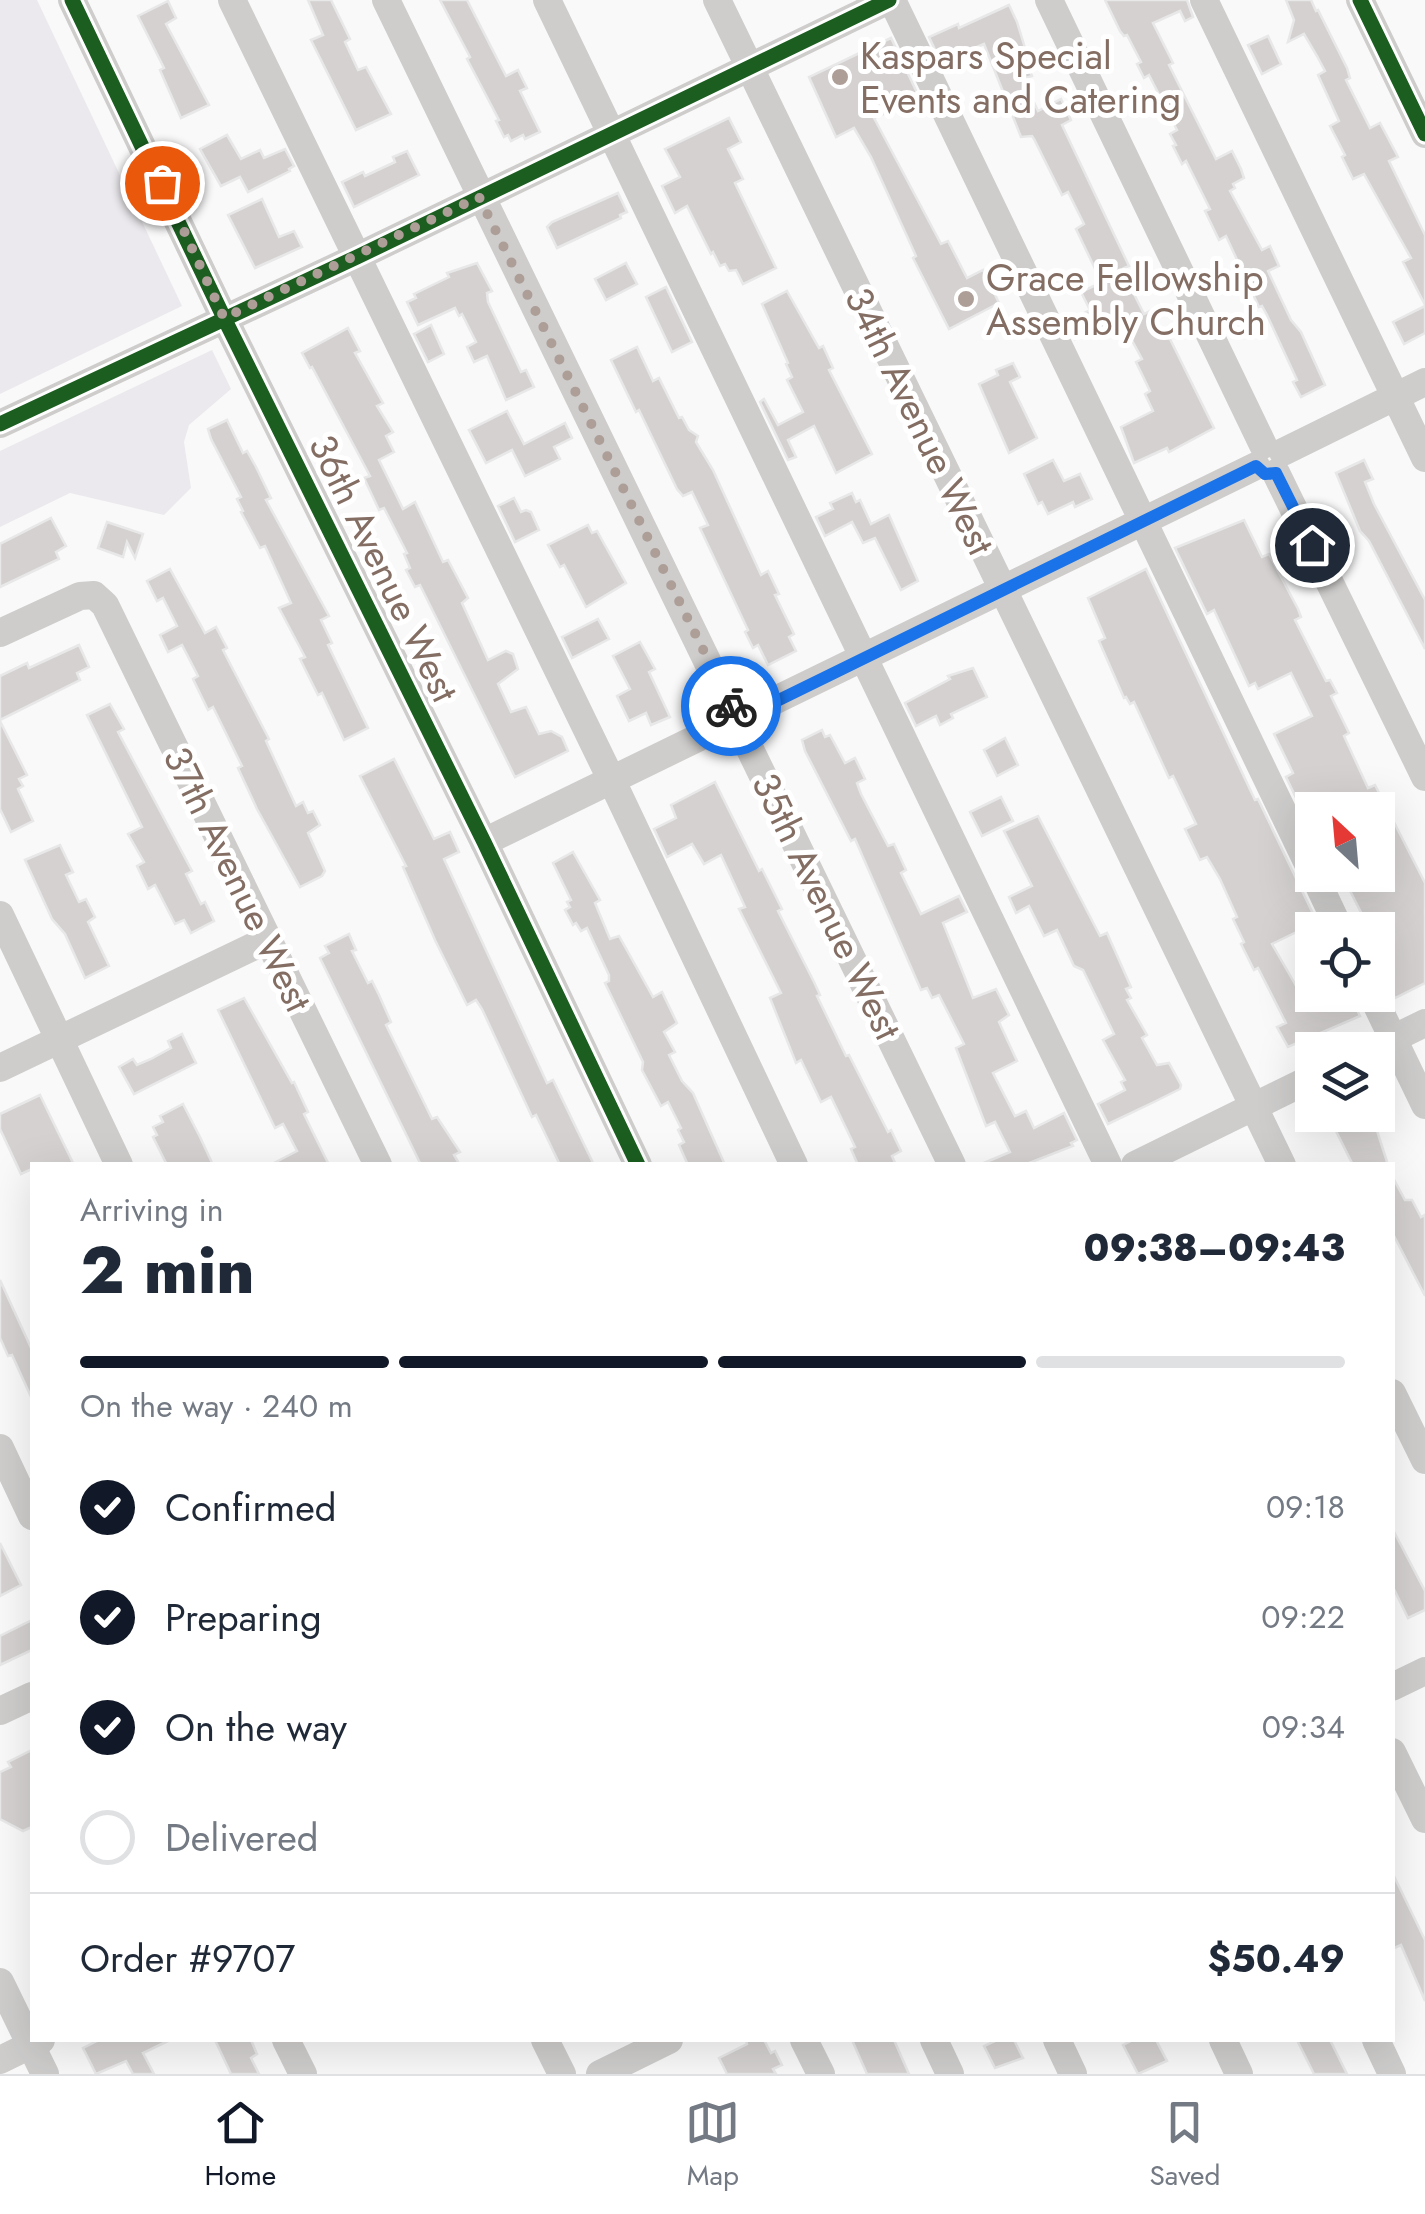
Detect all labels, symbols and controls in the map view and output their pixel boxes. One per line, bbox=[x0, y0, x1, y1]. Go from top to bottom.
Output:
place label: Kaspars Special Events and Catering bbox=[860, 28, 1181, 127]
marker: Kaspars Special Events and Catering bbox=[829, 66, 851, 88]
pin bbox=[120, 141, 205, 226]
icon: bag bbox=[135, 156, 190, 211]
place label: Grace Fellowship Assembly Church bbox=[986, 250, 1266, 349]
street label: 34th Avenue West bbox=[831, 278, 1009, 564]
marker: Grace Fellowship Assembly Church bbox=[955, 288, 977, 310]
street label: 36th Avenue West bbox=[295, 425, 473, 711]
pin bbox=[1270, 503, 1355, 588]
icon: home bbox=[1285, 518, 1340, 573]
courier bbox=[681, 656, 781, 756]
icon: bike bbox=[704, 679, 759, 734]
street label: 37th Avenue West bbox=[150, 737, 326, 1021]
street label: 35th Avenue West bbox=[738, 763, 916, 1049]
north arrow bbox=[1295, 792, 1395, 892]
map controls bbox=[1295, 792, 1395, 1132]
button: locate bbox=[1295, 912, 1395, 1012]
button: layers bbox=[1295, 1032, 1395, 1132]
text: Arriving in bbox=[80, 1187, 224, 1233]
text: 09:38–09:43 bbox=[1084, 1220, 1345, 1275]
text: 2 min bbox=[80, 1223, 255, 1317]
text: On the way · 240 m bbox=[80, 1383, 353, 1429]
icon: check bbox=[80, 1480, 135, 1535]
text: Confirmed bbox=[165, 1480, 336, 1535]
text: 09:18 bbox=[1266, 1484, 1345, 1530]
icon: check bbox=[80, 1590, 135, 1645]
text: Preparing bbox=[165, 1590, 322, 1645]
text: 09:22 bbox=[1261, 1594, 1345, 1640]
icon: check bbox=[80, 1700, 135, 1755]
text: On the way bbox=[165, 1700, 347, 1755]
text: 09:34 bbox=[1262, 1704, 1345, 1750]
text: Delivered bbox=[165, 1810, 318, 1865]
text: Order #9707 bbox=[80, 1931, 295, 1986]
text: $50.49 bbox=[1208, 1931, 1345, 1986]
tab: Home bbox=[205, 2095, 276, 2196]
tab: Map bbox=[685, 2095, 740, 2196]
tab: Saved bbox=[1149, 2095, 1220, 2196]

